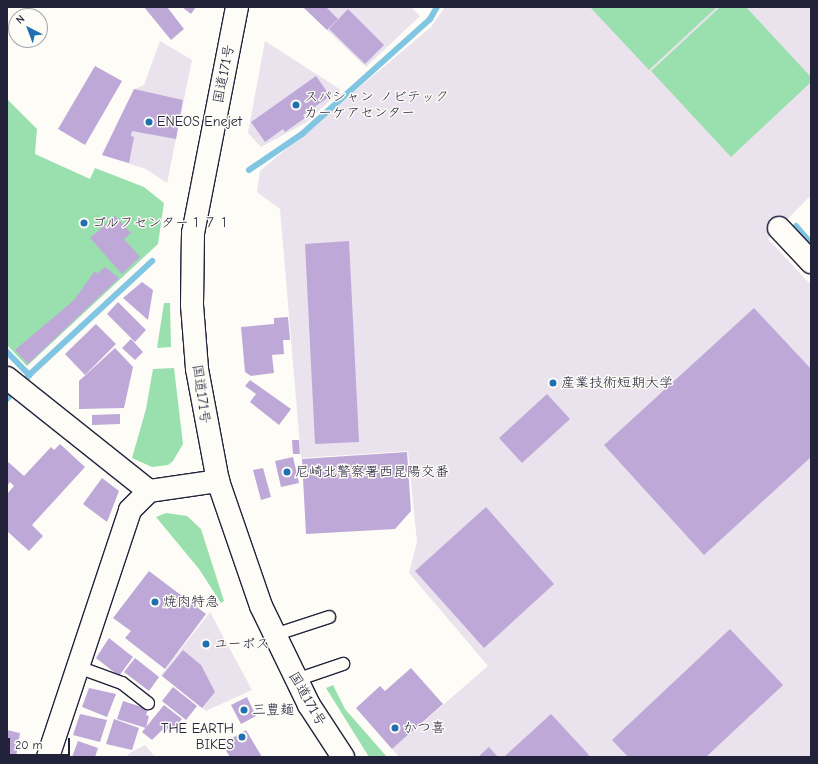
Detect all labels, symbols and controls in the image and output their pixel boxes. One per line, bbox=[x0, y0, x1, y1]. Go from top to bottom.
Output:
north arrow bbox=[8, 8, 48, 48]
text: N bbox=[13, 12, 27, 27]
street label: 国道171号 bbox=[210, 43, 238, 105]
place label: スパシャン ノビテック カーケアセンター bbox=[304, 89, 449, 122]
marker: スパシャン ノビテック カーケアセンター bbox=[291, 100, 301, 110]
place label: ENEOS Enejet bbox=[157, 114, 242, 130]
marker: ENEOS Enejet bbox=[144, 117, 154, 127]
place label: ゴルフセンター１７１ bbox=[92, 215, 232, 231]
marker: ゴルフセンター１７１ bbox=[79, 218, 89, 228]
street label: 国道171号 bbox=[189, 363, 213, 425]
place label: 産業技術短期大学 bbox=[561, 375, 673, 391]
marker: 産業技術短期大学 bbox=[548, 378, 558, 388]
place label: 尼崎北警察署西昆陽交番 bbox=[295, 464, 449, 480]
marker: 尼崎北警察署西昆陽交番 bbox=[282, 467, 292, 477]
place label: 焼肉特急 bbox=[163, 594, 219, 610]
marker: 焼肉特急 bbox=[150, 597, 160, 607]
place label: ユーポス bbox=[214, 636, 269, 652]
marker: ユーポス bbox=[201, 639, 211, 649]
street label: 国道171号 bbox=[285, 669, 329, 729]
place label: 三豊麺 bbox=[252, 702, 294, 718]
marker: 三豊麺 bbox=[239, 705, 249, 715]
place label: かつ喜 bbox=[403, 720, 445, 736]
place label: THE EARTH BIKES bbox=[161, 721, 234, 754]
marker: かつ喜 bbox=[390, 723, 400, 733]
scale bar bbox=[10, 730, 72, 756]
marker: THE EARTH BIKES bbox=[237, 732, 247, 742]
text: 20 m bbox=[15, 738, 43, 752]

